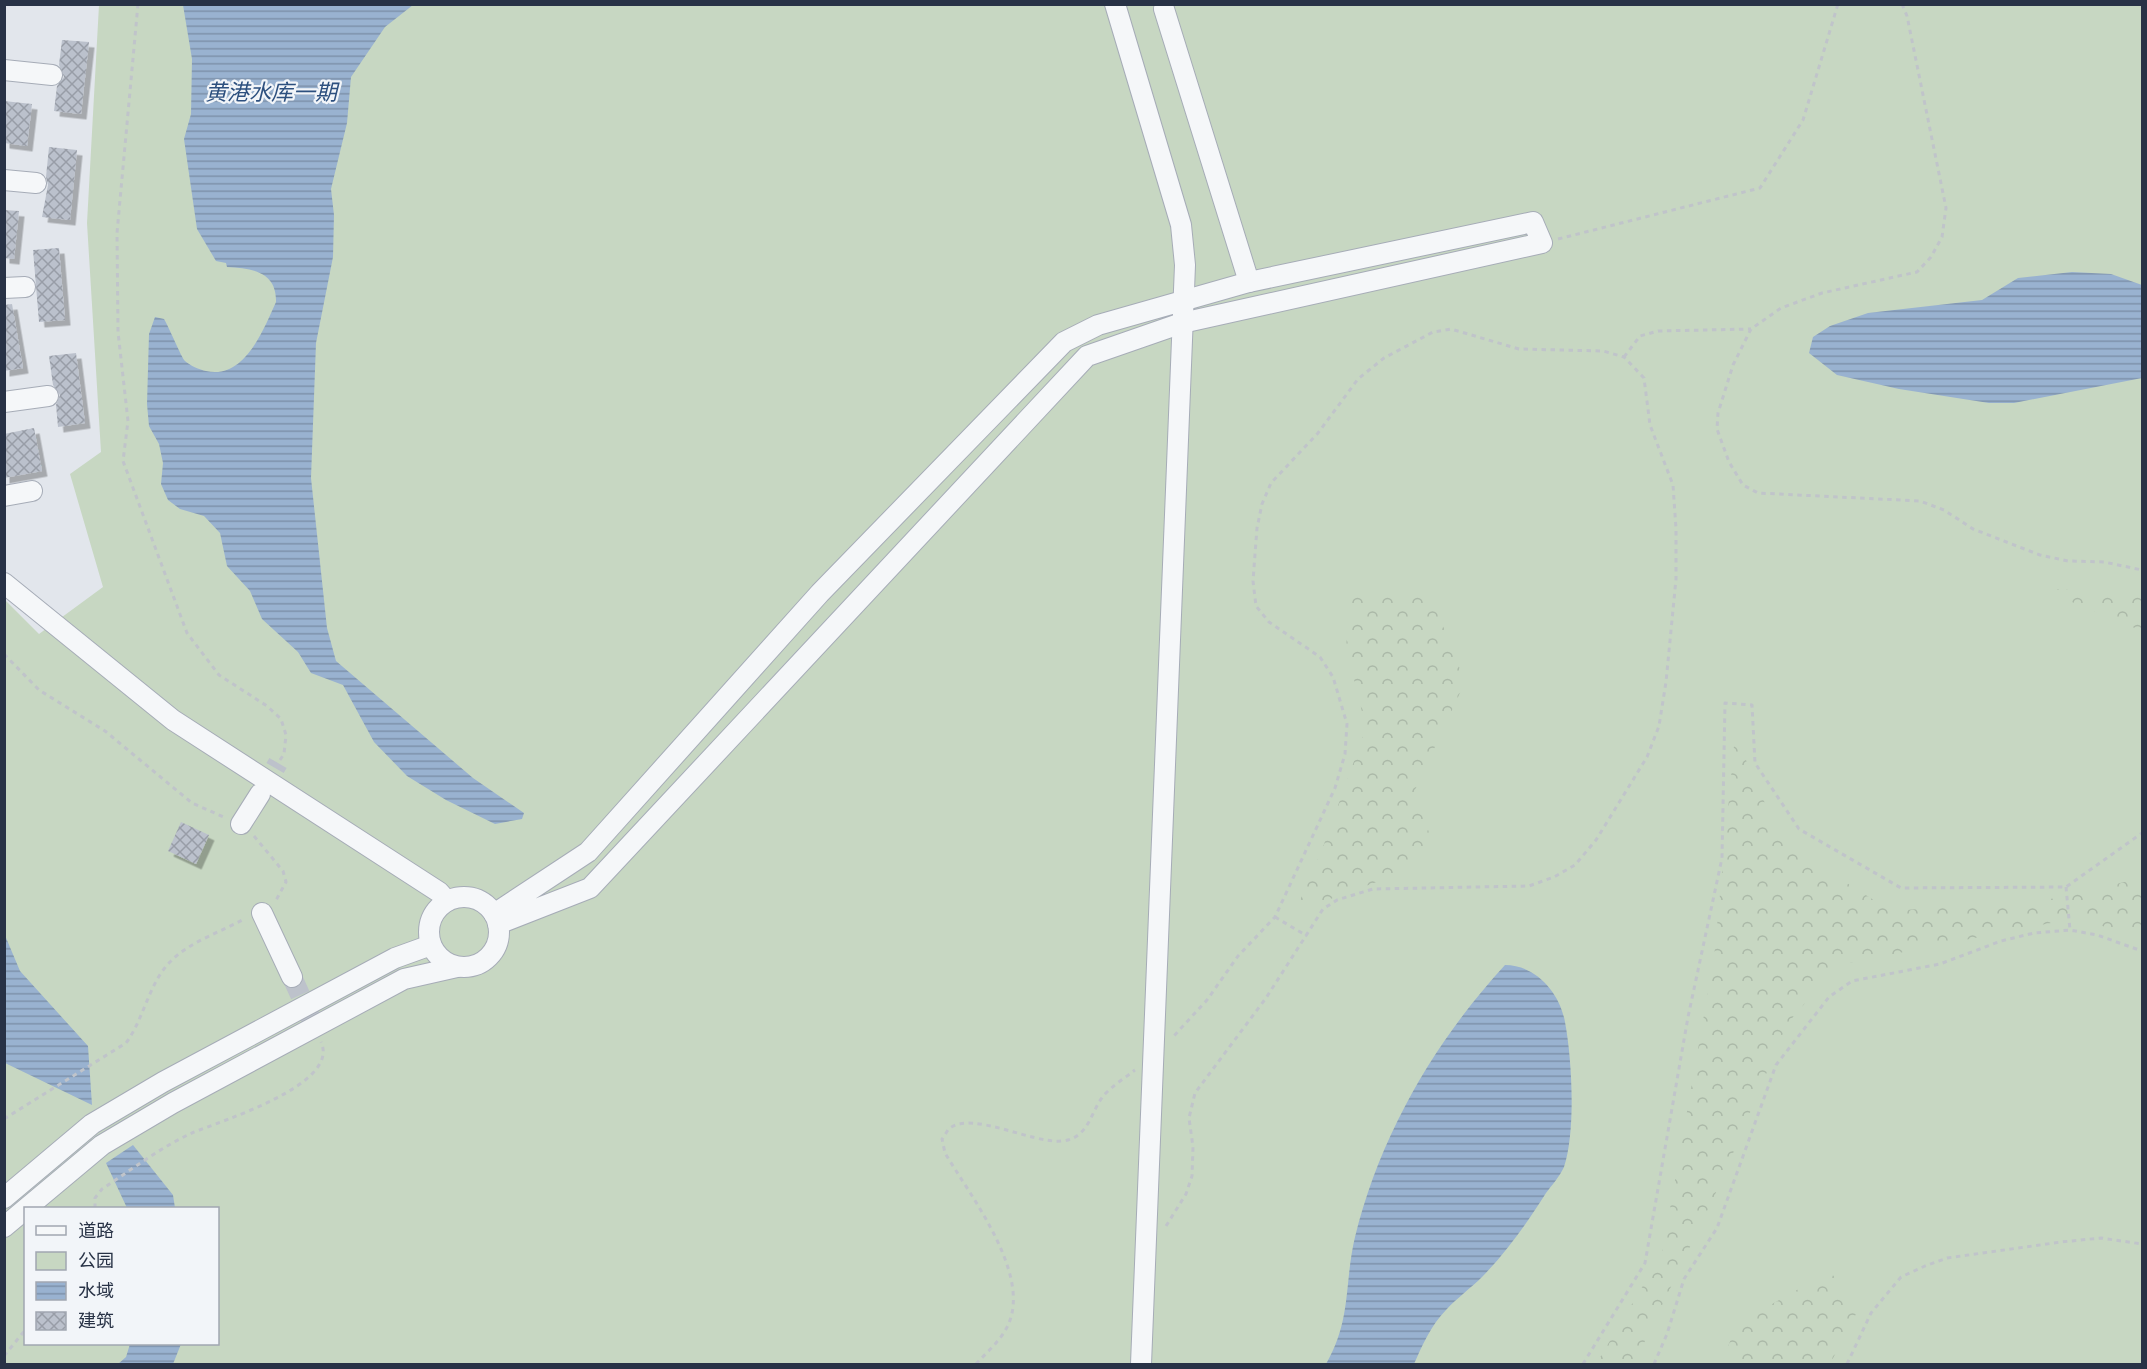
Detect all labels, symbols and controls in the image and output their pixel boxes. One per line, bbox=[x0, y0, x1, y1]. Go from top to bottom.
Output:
water label: 黄港水库一期 bbox=[205, 79, 340, 106]
legend bbox=[24, 1207, 219, 1345]
text: 道路 bbox=[78, 1220, 114, 1242]
text: 公园 bbox=[78, 1250, 114, 1272]
text: 水域 bbox=[78, 1280, 114, 1302]
text: 建筑 bbox=[78, 1310, 114, 1332]

